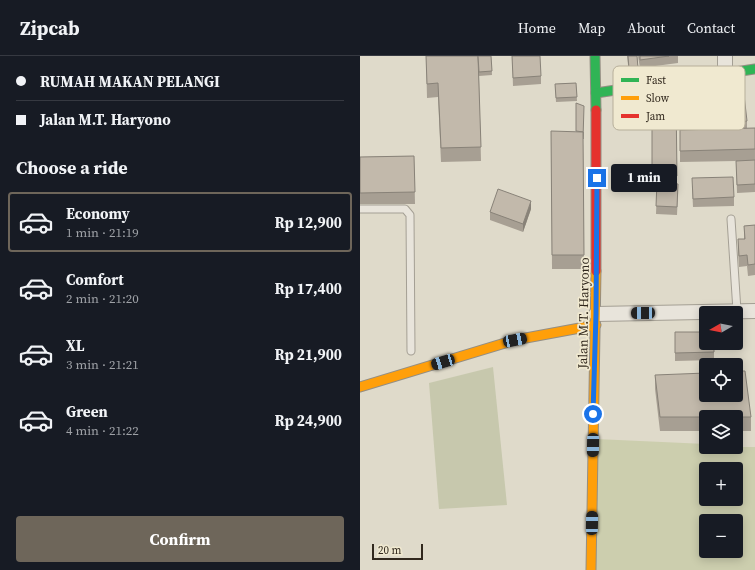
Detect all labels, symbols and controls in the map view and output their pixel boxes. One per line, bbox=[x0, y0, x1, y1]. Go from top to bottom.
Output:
text: Zipcab bbox=[20, 15, 80, 41]
text: Home bbox=[518, 18, 556, 38]
text: Map bbox=[578, 18, 605, 38]
text: About bbox=[627, 18, 665, 38]
text: Contact bbox=[687, 18, 735, 38]
legend bbox=[613, 66, 745, 130]
text: RUMAH MAKAN PELANGI bbox=[40, 71, 220, 92]
text: Fast bbox=[646, 73, 666, 88]
text: Slow bbox=[646, 91, 670, 106]
text: Jalan M.T. Haryono bbox=[40, 109, 171, 130]
text: Jam bbox=[645, 109, 665, 124]
text: Choose a ride bbox=[16, 155, 128, 180]
callout: 1 min bbox=[611, 164, 677, 192]
route end bbox=[588, 169, 606, 187]
text: 1 min bbox=[627, 169, 661, 186]
text: Economy bbox=[66, 203, 130, 224]
icon: car bbox=[18, 204, 54, 240]
text: Rp 12,900 bbox=[274, 212, 342, 233]
text: 1 min · 21:19 bbox=[66, 224, 139, 241]
street label: Jalan M.T. Haryono bbox=[574, 257, 593, 370]
text: Comfort bbox=[66, 269, 124, 290]
icon: car bbox=[18, 270, 54, 306]
text: Rp 17,400 bbox=[274, 278, 342, 299]
text: 2 min · 21:20 bbox=[66, 290, 139, 307]
north arrow bbox=[699, 306, 743, 350]
map controls bbox=[699, 306, 743, 558]
car bbox=[631, 307, 655, 319]
car bbox=[502, 332, 528, 348]
text: XL bbox=[66, 335, 85, 356]
icon: car bbox=[18, 336, 54, 372]
text: Rp 21,900 bbox=[274, 344, 342, 365]
car bbox=[430, 353, 456, 371]
text: 3 min · 21:21 bbox=[66, 356, 139, 373]
button: locate bbox=[699, 358, 743, 402]
text: Green bbox=[66, 401, 108, 422]
icon: car bbox=[18, 402, 54, 438]
route start bbox=[584, 405, 602, 423]
text: Rp 24,900 bbox=[274, 410, 342, 431]
button: layers bbox=[699, 410, 743, 454]
text: 4 min · 21:22 bbox=[66, 422, 139, 439]
car bbox=[587, 433, 599, 457]
button: + bbox=[699, 462, 743, 506]
car bbox=[586, 511, 598, 535]
button: − bbox=[699, 514, 743, 558]
button: Confirm bbox=[16, 516, 344, 562]
scale bar bbox=[372, 542, 423, 561]
text: 20 m bbox=[378, 543, 401, 558]

